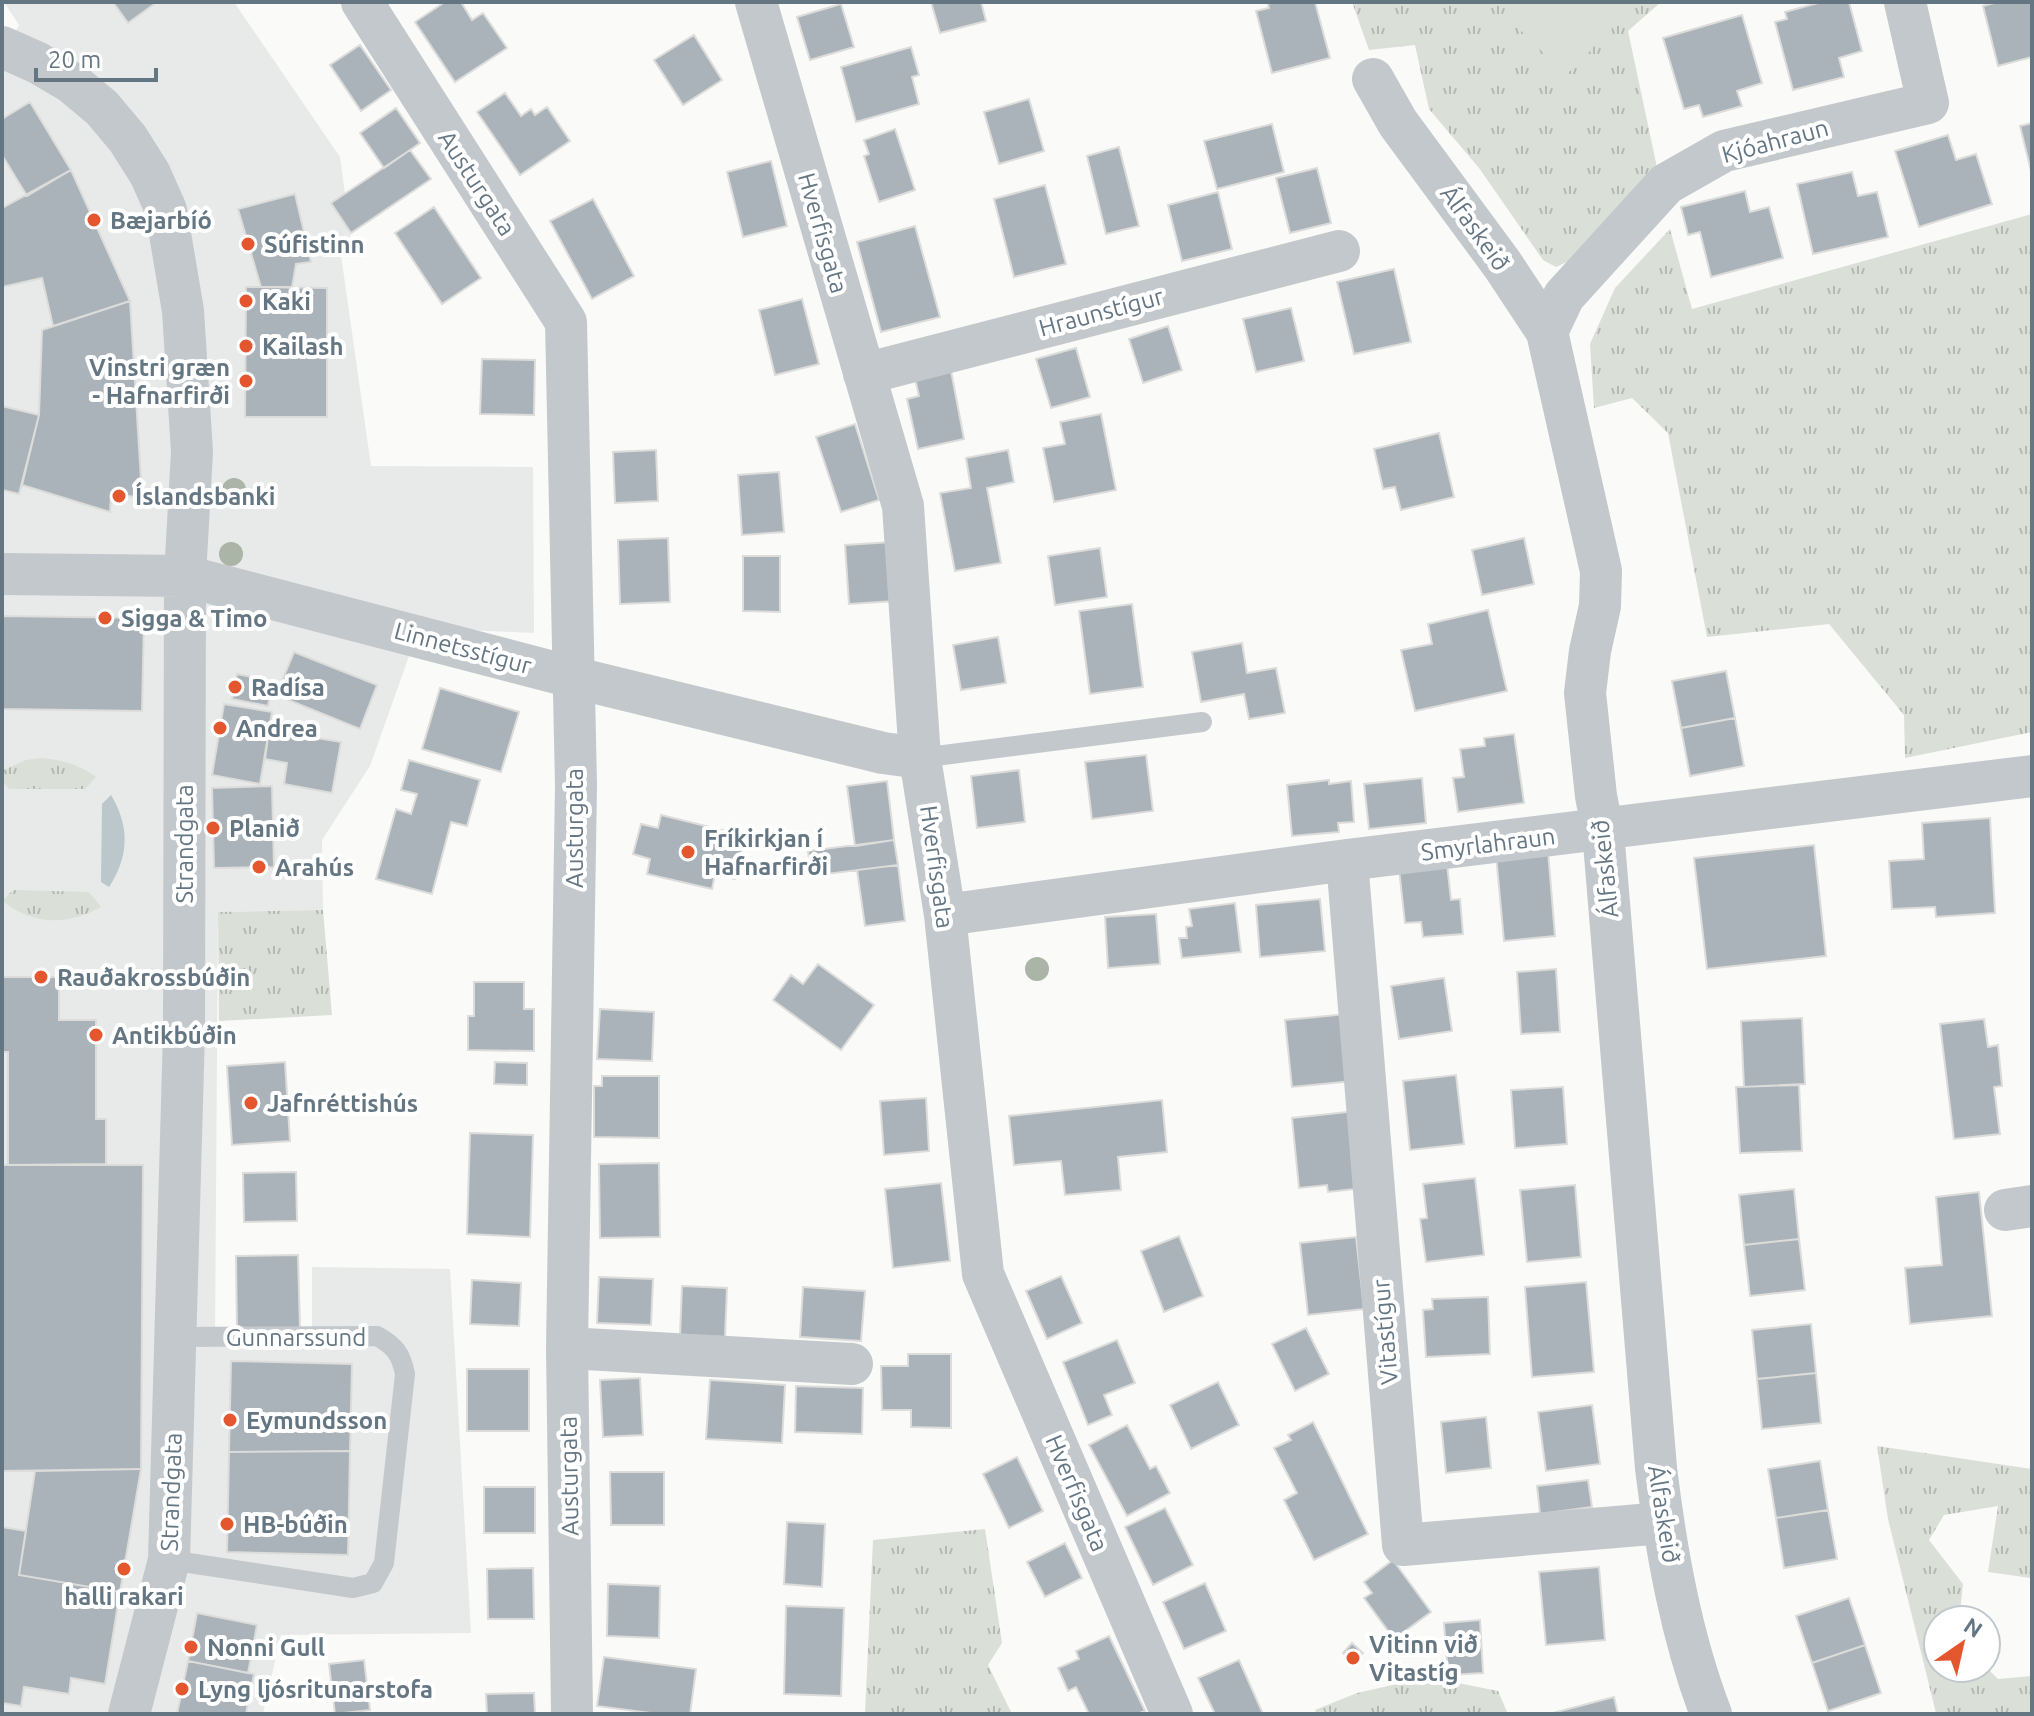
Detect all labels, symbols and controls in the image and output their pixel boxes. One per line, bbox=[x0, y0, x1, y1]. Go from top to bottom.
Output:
scale bar bbox=[36, 32, 156, 82]
text: 20 m bbox=[48, 46, 101, 73]
street label: Kjóahraun bbox=[1719, 114, 1831, 168]
street label: Austurgata bbox=[433, 125, 521, 241]
street label: Hverfisgata bbox=[793, 170, 853, 296]
street label: Álfaskeið bbox=[1435, 180, 1516, 276]
place label: Bæjarbíó bbox=[110, 207, 212, 234]
marker: Bæjarbíó bbox=[85, 211, 103, 229]
place label: Súfistinn bbox=[264, 231, 365, 258]
marker: Súfistinn bbox=[239, 235, 257, 253]
street label: Hraunstígur bbox=[1036, 282, 1166, 342]
place label: Kaki bbox=[262, 288, 311, 315]
marker: Kaki bbox=[237, 292, 255, 310]
place label: Kailash bbox=[262, 333, 343, 360]
marker: Kailash bbox=[237, 337, 255, 355]
place label: Vinstri græn - Hafnarfirði bbox=[89, 354, 230, 409]
marker: Vinstri græn - Hafnarfirði bbox=[237, 372, 255, 390]
place label: Íslandsbanki bbox=[135, 481, 275, 510]
marker: Íslandsbanki bbox=[110, 487, 128, 505]
place label: Sigga & Timo bbox=[121, 605, 267, 632]
marker: Sigga & Timo bbox=[96, 609, 114, 627]
street label: Linnetsstígur bbox=[391, 617, 535, 679]
place label: Radísa bbox=[251, 674, 325, 701]
marker: Radísa bbox=[226, 678, 244, 696]
place label: Andrea bbox=[236, 715, 318, 742]
marker: Andrea bbox=[211, 719, 229, 737]
street label: Austurgata bbox=[561, 768, 588, 888]
street label: Strandgata bbox=[171, 784, 198, 904]
street label: Hverfisgata bbox=[915, 804, 959, 930]
place label: Planið bbox=[229, 815, 300, 842]
marker: Planið bbox=[204, 819, 222, 837]
street label: Álfaskeið bbox=[1585, 819, 1624, 919]
street label: Smyrlahraun bbox=[1419, 822, 1557, 866]
place label: Fríkirkjan í Hafnarfirði bbox=[704, 825, 828, 880]
marker: Fríkirkjan í Hafnarfirði bbox=[679, 843, 697, 861]
place label: Arahús bbox=[275, 854, 354, 881]
marker: Arahús bbox=[250, 858, 268, 876]
place label: Rauðakrossbúðin bbox=[57, 964, 250, 991]
marker: Rauðakrossbúðin bbox=[32, 968, 50, 986]
place label: Antikbúðin bbox=[112, 1022, 237, 1049]
marker: Antikbúðin bbox=[87, 1026, 105, 1044]
place label: Jafnréttishús bbox=[267, 1090, 418, 1117]
marker: Jafnréttishús bbox=[242, 1094, 260, 1112]
street label: Vitastígur bbox=[1367, 1278, 1403, 1386]
street label: Gunnarssund bbox=[226, 1324, 366, 1351]
place label: Eymundsson bbox=[246, 1407, 387, 1434]
marker: Eymundsson bbox=[221, 1411, 239, 1429]
street label: Austurgata bbox=[554, 1416, 584, 1536]
street label: Hverfisgata bbox=[1040, 1431, 1114, 1555]
street label: Strandgata bbox=[155, 1432, 187, 1552]
street label: Álfaskeið bbox=[1643, 1463, 1686, 1565]
place label: HB-búðin bbox=[243, 1511, 348, 1538]
marker: HB-búðin bbox=[218, 1515, 236, 1533]
marker: halli rakari bbox=[115, 1560, 133, 1578]
place label: halli rakari bbox=[64, 1583, 184, 1610]
north arrow bbox=[1922, 1604, 2002, 1684]
text: N bbox=[1960, 1612, 1987, 1642]
place label: Vitinn við Vitastíg bbox=[1369, 1631, 1478, 1686]
place label: Nonni Gull bbox=[207, 1634, 325, 1661]
marker: Nonni Gull bbox=[182, 1638, 200, 1656]
marker: Vitinn við Vitastíg bbox=[1344, 1649, 1362, 1667]
place label: Lyng ljósritunarstofa bbox=[198, 1676, 433, 1703]
marker: Lyng ljósritunarstofa bbox=[173, 1680, 191, 1698]

